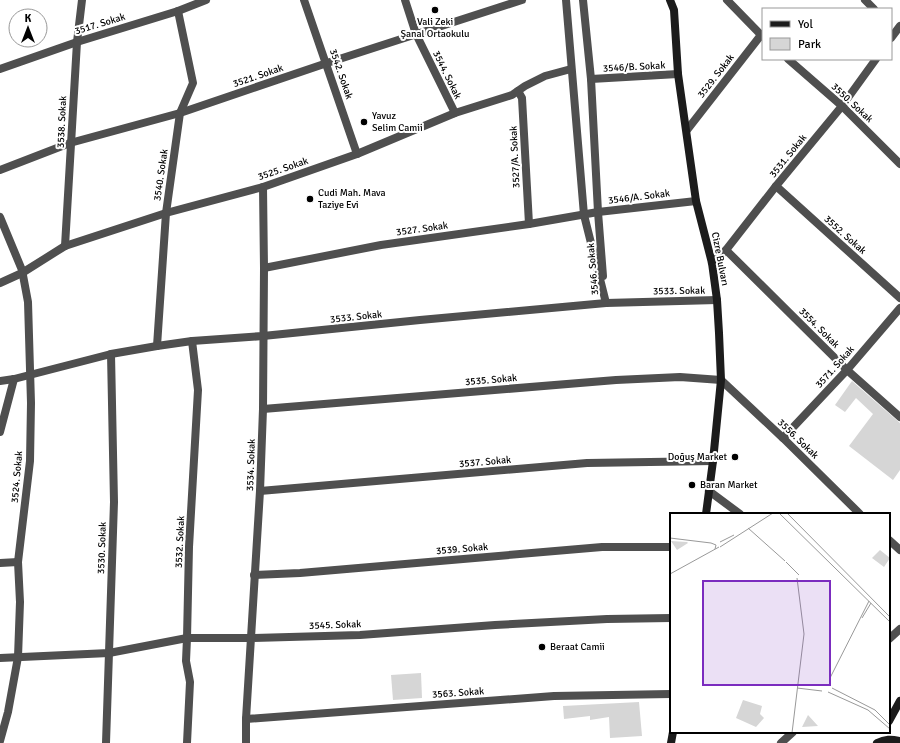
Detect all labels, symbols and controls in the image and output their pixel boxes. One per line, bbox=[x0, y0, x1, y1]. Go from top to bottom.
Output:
marker: Vali Zeki Şanal Ortaokulu bbox=[430, 5, 440, 15]
north arrow bbox=[8, 8, 48, 48]
legend bbox=[762, 8, 892, 60]
street label: 3517. Sokak bbox=[73, 11, 127, 37]
text: K bbox=[25, 12, 32, 25]
place label: Vali Zeki Şanal Ortaokulu bbox=[400, 16, 470, 40]
text: Yol bbox=[798, 17, 814, 32]
text: Park bbox=[798, 37, 821, 52]
street label: 3542. Sokak bbox=[327, 47, 355, 101]
street label: 3544. Sokak bbox=[430, 49, 464, 101]
street label: 3529. Sokak bbox=[695, 52, 737, 100]
street label: 3546/B. Sokak bbox=[602, 59, 666, 75]
street label: 3521. Sokak bbox=[231, 62, 285, 90]
street label: 3550. Sokak bbox=[829, 81, 875, 125]
street label: 3538. Sokak bbox=[55, 96, 69, 148]
place label: Yavuz Selim Camii bbox=[372, 110, 423, 134]
marker: Yavuz Selim Camii bbox=[359, 117, 369, 127]
street label: 3527/A. Sokak bbox=[507, 126, 523, 188]
street label: 3531. Sokak bbox=[767, 132, 809, 180]
street label: 3540. Sokak bbox=[151, 148, 171, 202]
street label: 3525. Sokak bbox=[256, 155, 310, 183]
place label: Cudi Mah. Mava Taziye Evi bbox=[318, 187, 386, 211]
street label: 3546/A. Sokak bbox=[607, 187, 671, 207]
marker: Cudi Mah. Mava Taziye Evi bbox=[305, 194, 315, 204]
street label: 3552. Sokak bbox=[822, 213, 868, 257]
street label: 3527. Sokak bbox=[395, 219, 449, 239]
street label: Cizre Bulvarı bbox=[709, 231, 731, 287]
street label: 3546. Sokak bbox=[585, 242, 601, 296]
street label: 3533. Sokak bbox=[653, 285, 705, 297]
street label: 3554. Sokak bbox=[796, 305, 842, 351]
street label: 3533. Sokak bbox=[329, 308, 383, 326]
street label: 3571. Sokak bbox=[813, 344, 857, 390]
street label: 3535. Sokak bbox=[464, 372, 518, 388]
street label: 3556. Sokak bbox=[775, 417, 821, 461]
street label: 3534. Sokak bbox=[244, 439, 258, 491]
street label: 3524. Sokak bbox=[9, 450, 25, 504]
place label: Doğuş Market bbox=[668, 451, 727, 463]
marker: Doğuş Market bbox=[730, 452, 740, 462]
street label: 3537. Sokak bbox=[458, 454, 512, 470]
place label: Baran Market bbox=[700, 479, 758, 491]
marker: Baran Market bbox=[687, 480, 697, 490]
inset map bbox=[670, 513, 890, 733]
street label: 3532. Sokak bbox=[173, 516, 187, 568]
street label: 3530. Sokak bbox=[95, 522, 109, 574]
street label: 3539. Sokak bbox=[435, 541, 489, 557]
street label: 3545. Sokak bbox=[309, 618, 361, 632]
place label: Beraat Camii bbox=[550, 641, 605, 653]
marker: Beraat Camii bbox=[537, 642, 547, 652]
street label: 3563. Sokak bbox=[431, 685, 485, 701]

